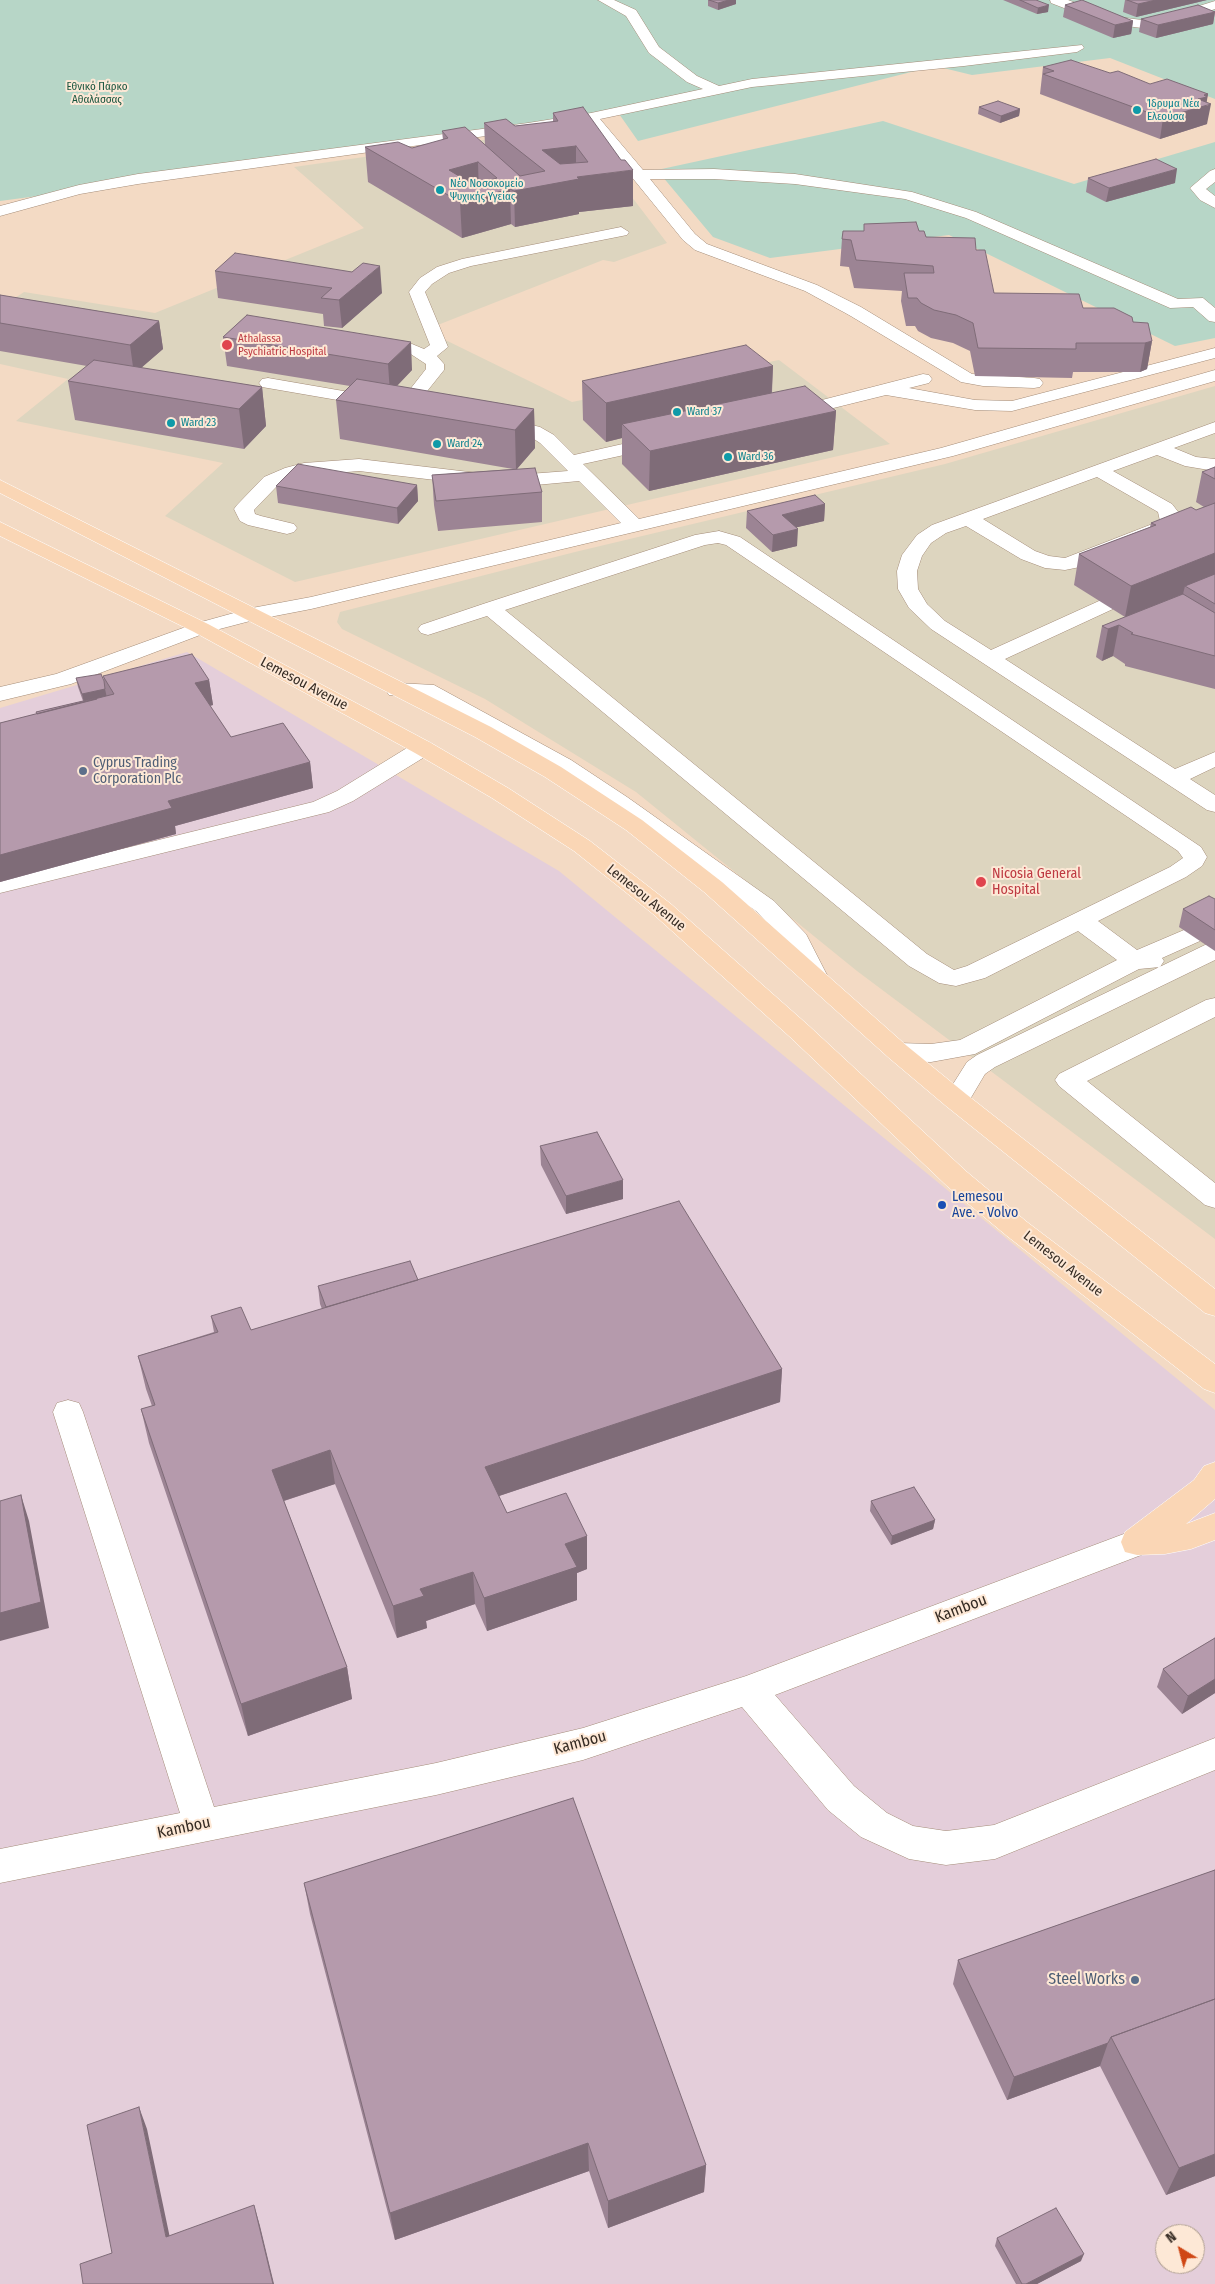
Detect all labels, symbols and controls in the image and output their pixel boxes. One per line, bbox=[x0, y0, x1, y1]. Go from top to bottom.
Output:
park label: Εθνικό Πάρκο Αθαλάσσας bbox=[67, 80, 127, 106]
place label: Ίδρυμα Νέα Ελεούσα bbox=[1147, 97, 1199, 123]
marker: Ίδρυμα Νέα Ελεούσα bbox=[1131, 104, 1143, 116]
place label: Νέο Νοσοκομείο Ψυχικής Υγείας bbox=[450, 177, 523, 203]
marker: Νέο Νοσοκομείο Ψυχικής Υγείας bbox=[434, 184, 446, 196]
place label: Athalassa Psychiatric Hospital bbox=[238, 332, 327, 358]
marker: Athalassa Psychiatric Hospital bbox=[220, 338, 234, 352]
place label: Ward 37 bbox=[687, 405, 722, 419]
marker: Ward 37 bbox=[671, 406, 683, 418]
place label: Ward 23 bbox=[181, 416, 216, 430]
marker: Ward 23 bbox=[165, 417, 177, 429]
place label: Ward 24 bbox=[447, 437, 482, 451]
marker: Ward 24 bbox=[431, 438, 443, 450]
place label: Ward 36 bbox=[738, 450, 774, 464]
marker: Ward 36 bbox=[722, 451, 734, 463]
street label: Lemesou Avenue bbox=[257, 654, 351, 714]
place label: Cyprus Trading Corporation Plc bbox=[93, 755, 181, 788]
marker: Cyprus Trading Corporation Plc bbox=[77, 765, 89, 777]
street label: Lemesou Avenue bbox=[603, 861, 689, 935]
place label: Nicosia General Hospital bbox=[992, 866, 1081, 899]
marker: Nicosia General Hospital bbox=[974, 875, 988, 889]
place label: Lemesou Ave. - Volvo bbox=[952, 1189, 1018, 1222]
marker: Lemesou Ave. - Volvo bbox=[936, 1199, 948, 1211]
street label: Lemesou Avenue bbox=[1020, 1228, 1106, 1300]
street label: Kambou bbox=[932, 1590, 990, 1628]
street label: Kambou bbox=[552, 1727, 608, 1759]
street label: Kambou bbox=[156, 1813, 212, 1843]
place label: Steel Works bbox=[1048, 1970, 1125, 1990]
marker: Steel Works bbox=[1129, 1974, 1141, 1986]
north arrow bbox=[1155, 2224, 1205, 2274]
text: N bbox=[1163, 2228, 1180, 2247]

